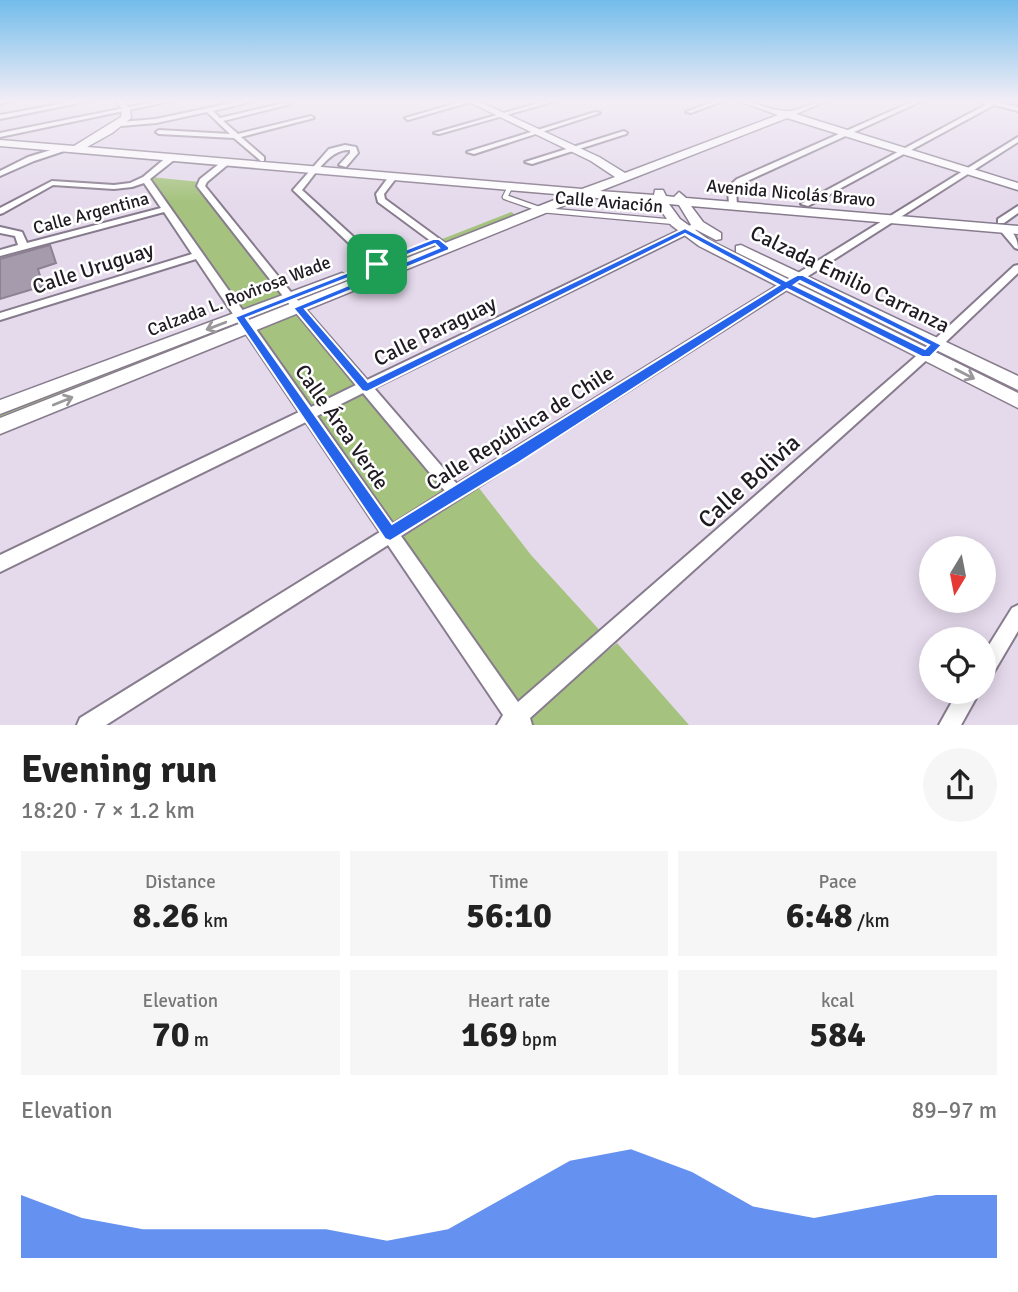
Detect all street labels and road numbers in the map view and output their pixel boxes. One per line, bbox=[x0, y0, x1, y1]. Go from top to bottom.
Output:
street label: Avenida Nicolás Bravo bbox=[706, 175, 876, 211]
street label: Calle Aviación bbox=[554, 186, 664, 218]
street label: Calle Argentina bbox=[31, 187, 151, 239]
street label: Calzada Emilio Carranza bbox=[746, 219, 954, 339]
street label: Calle Uruguay bbox=[29, 236, 157, 300]
street label: Calzada L. Rovirosa Wade bbox=[144, 251, 334, 341]
street label: Calle Paraguay bbox=[369, 290, 501, 372]
street label: Calle Área Verde bbox=[289, 359, 395, 495]
street label: Calle República de Chile bbox=[421, 360, 619, 496]
street label: Calle Bolivia bbox=[692, 427, 806, 535]

